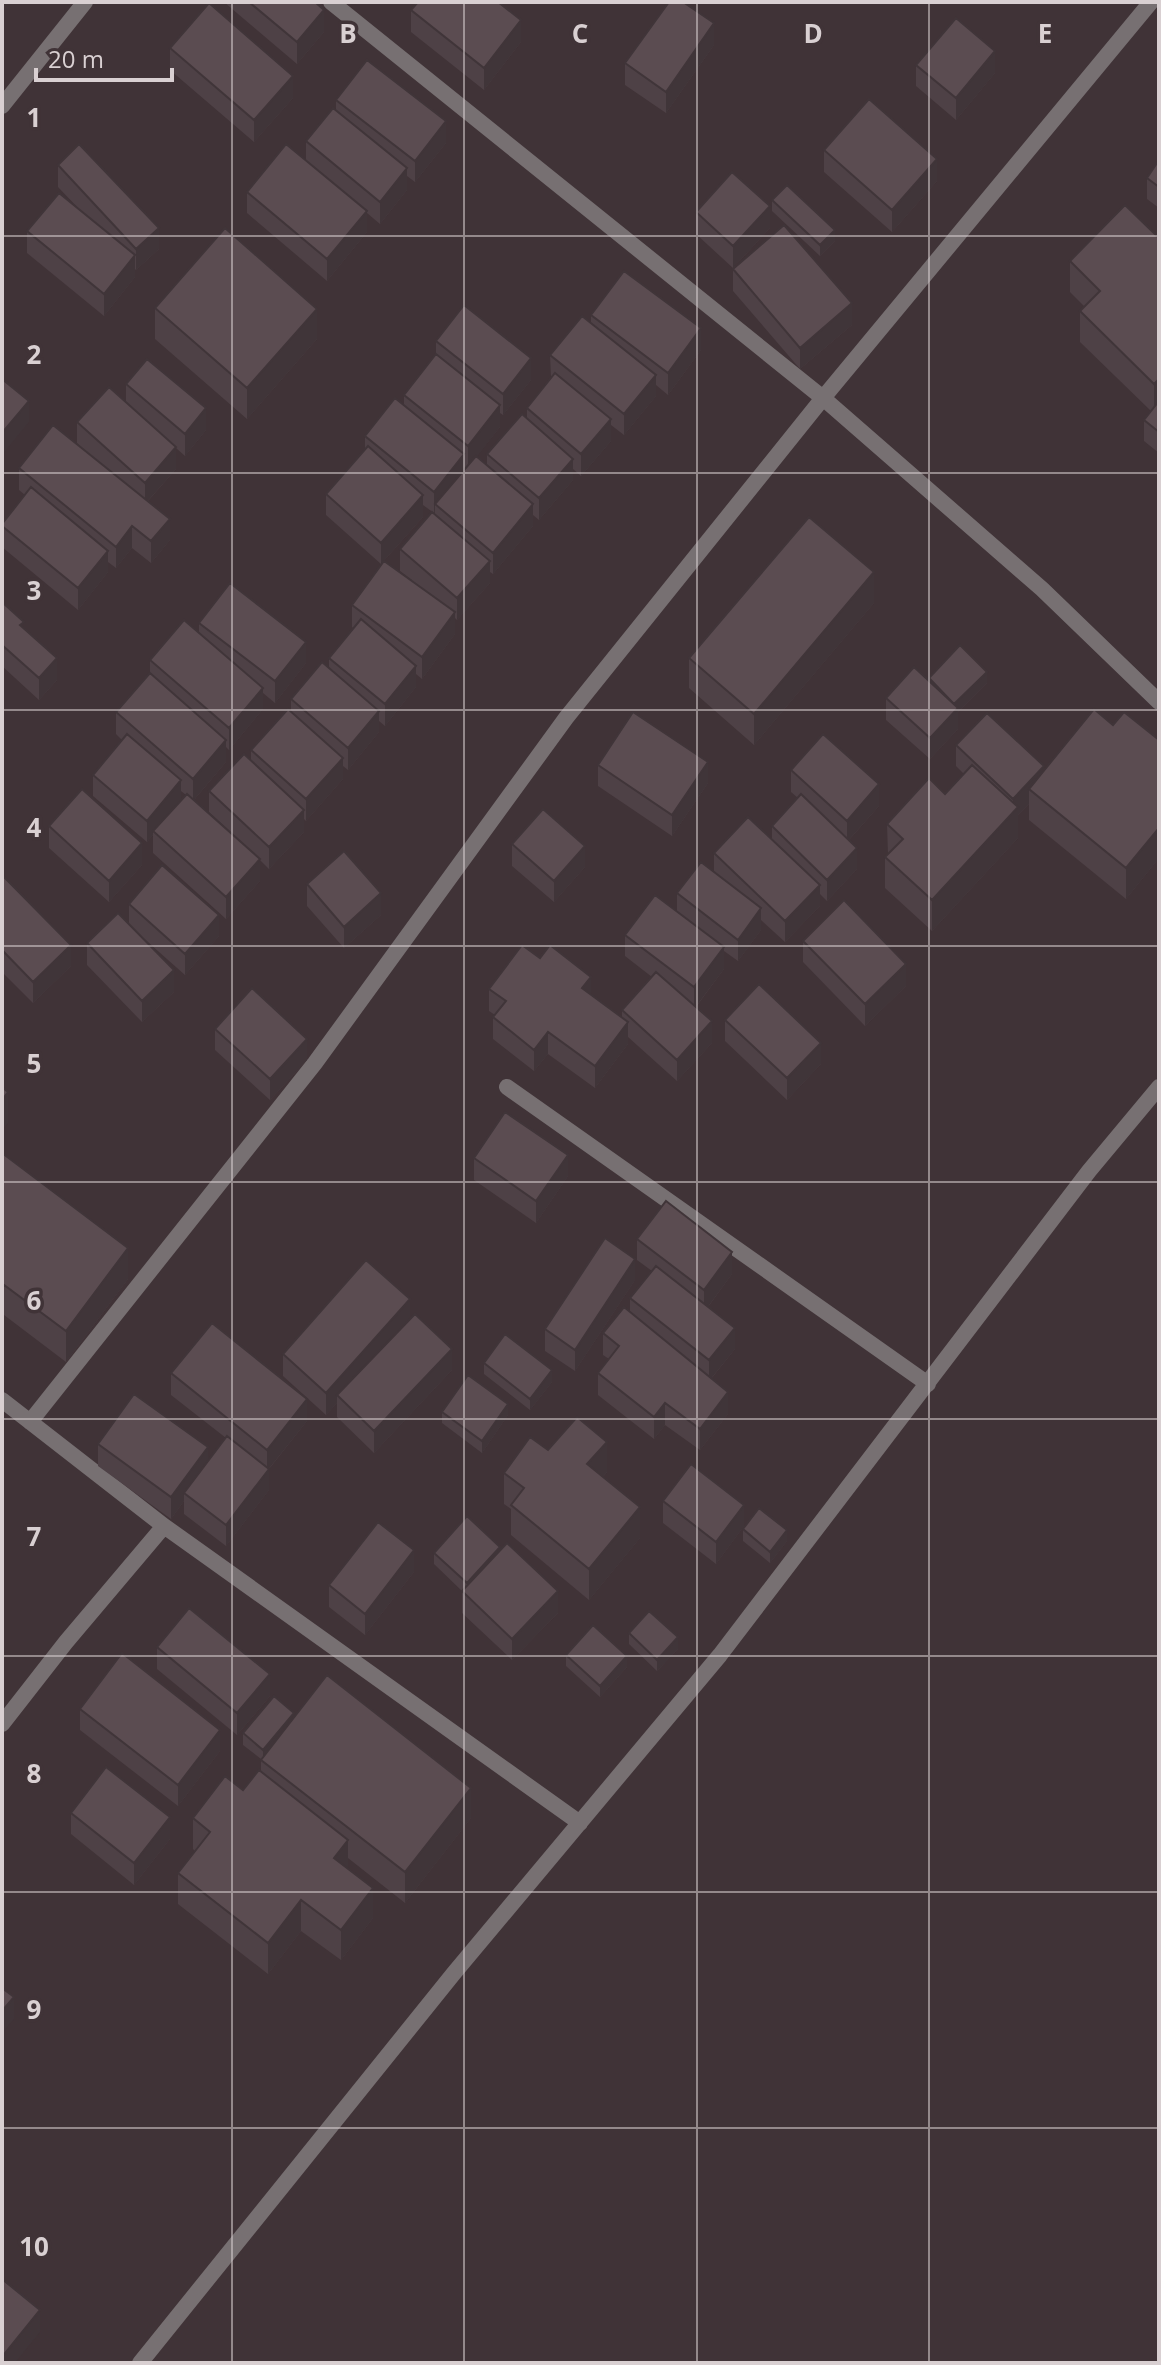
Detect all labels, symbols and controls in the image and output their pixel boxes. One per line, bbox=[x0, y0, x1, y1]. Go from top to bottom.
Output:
text: B bbox=[339, 15, 357, 51]
text: C bbox=[572, 15, 588, 51]
text: D bbox=[803, 15, 823, 51]
text: E bbox=[1038, 15, 1052, 51]
scale bar bbox=[36, 32, 172, 82]
text: 20 m bbox=[48, 42, 104, 75]
text: 1 bbox=[27, 99, 41, 135]
text: 2 bbox=[27, 336, 42, 372]
text: 3 bbox=[27, 572, 41, 608]
text: 4 bbox=[27, 809, 42, 845]
text: 5 bbox=[27, 1045, 41, 1081]
text: 6 bbox=[27, 1282, 42, 1318]
text: 7 bbox=[27, 1518, 42, 1554]
text: 8 bbox=[27, 1755, 41, 1791]
text: 9 bbox=[27, 1991, 41, 2027]
text: 10 bbox=[19, 2228, 49, 2264]

